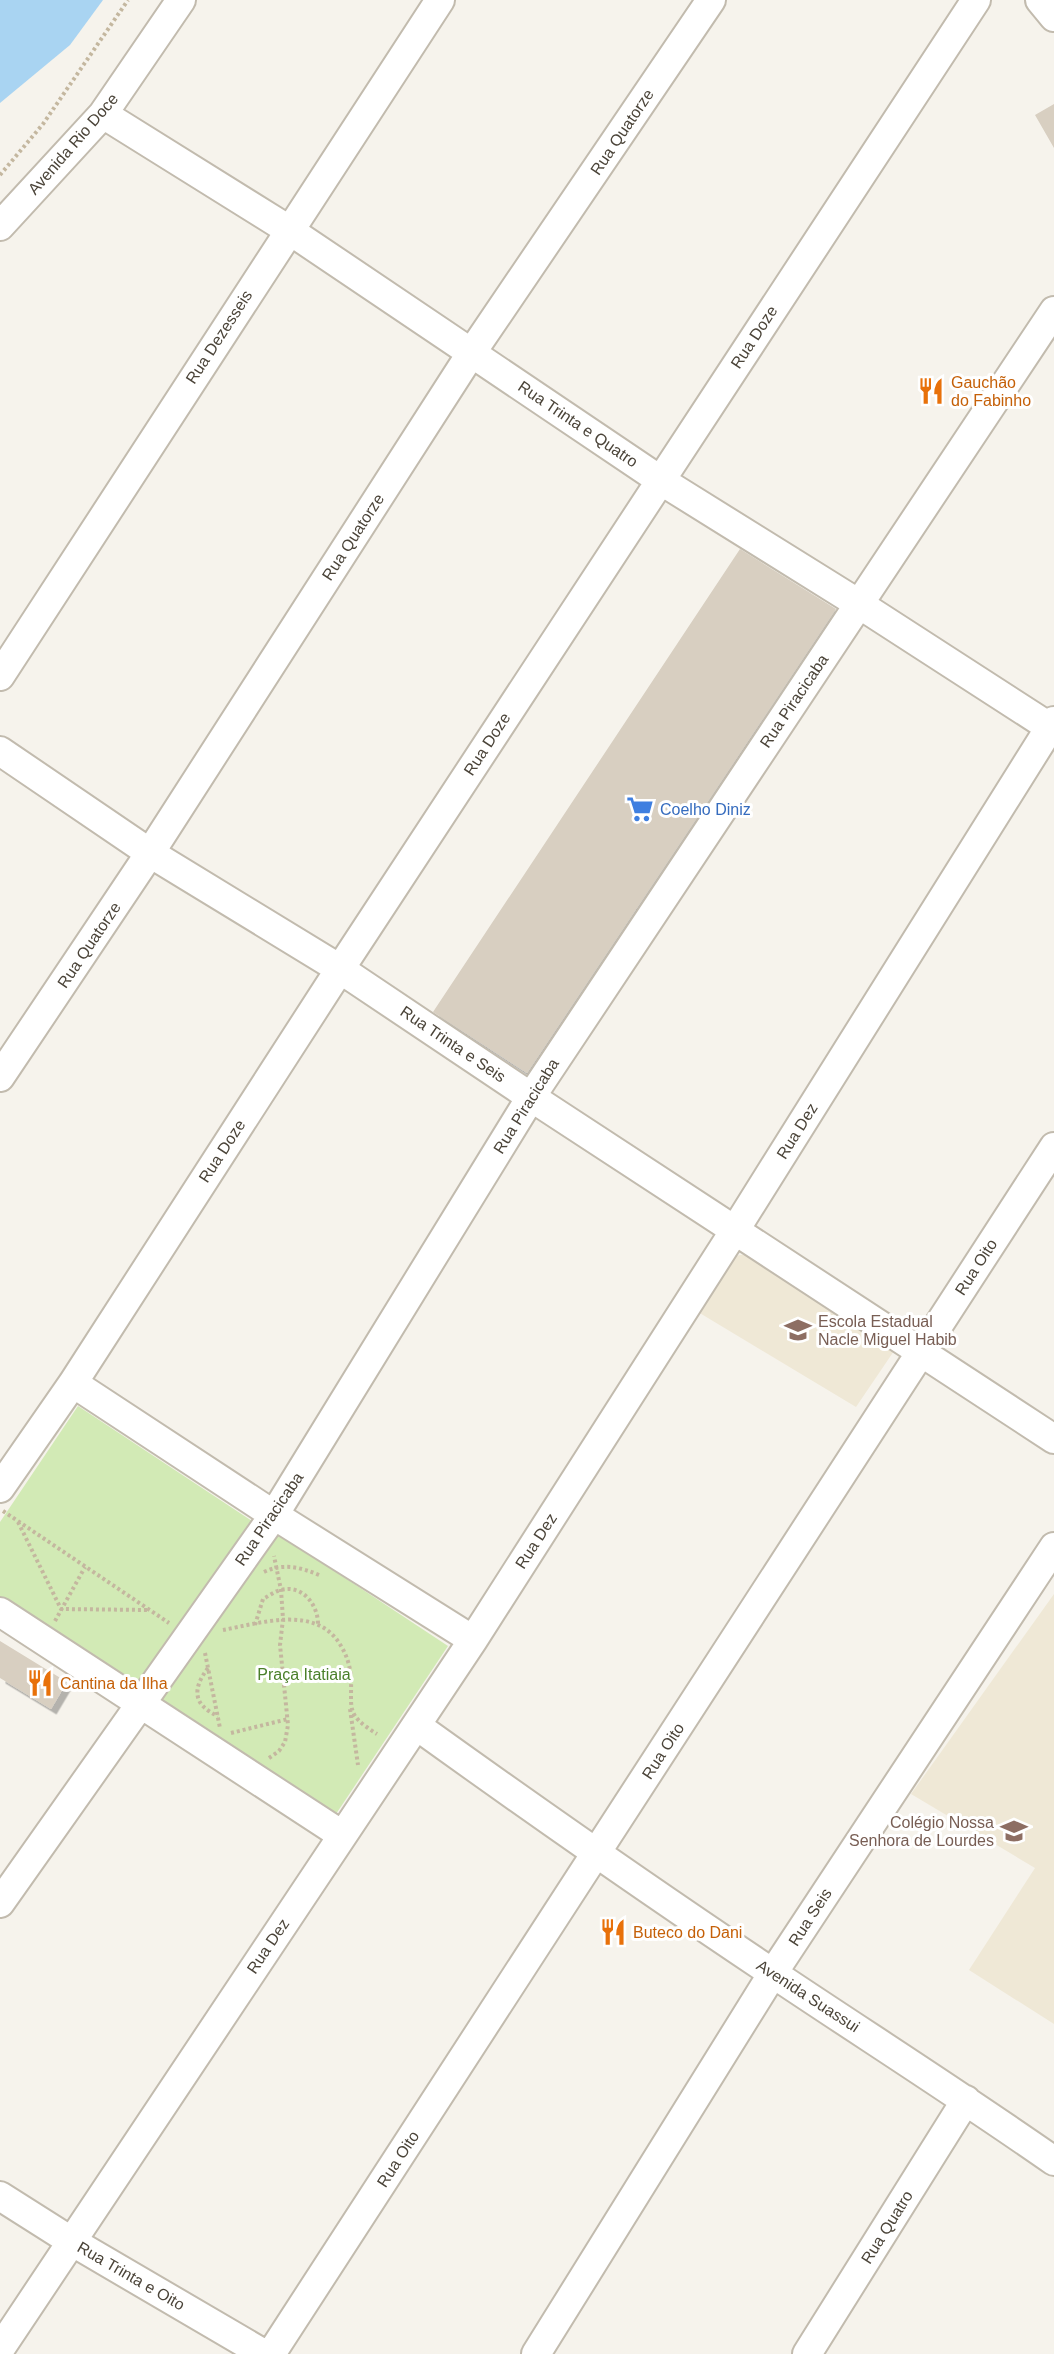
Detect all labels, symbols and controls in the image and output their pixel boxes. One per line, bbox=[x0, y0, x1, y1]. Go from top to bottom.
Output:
street label: Rua Quatorze bbox=[587, 86, 657, 178]
street label: Avenida Rio Doce bbox=[25, 90, 121, 198]
street label: Rua Dezesseis bbox=[183, 287, 255, 387]
street label: Rua Doze bbox=[727, 302, 781, 371]
place label: Gauchão do Fabinho bbox=[951, 374, 1031, 409]
restaurant icon: Gauchão do Fabinho bbox=[916, 376, 946, 406]
street label: Rua Trinta e Quatro bbox=[515, 378, 641, 470]
street label: Rua Quatorze bbox=[319, 491, 387, 583]
street label: Rua Piracicaba bbox=[757, 651, 831, 751]
street label: Rua Doze bbox=[460, 709, 514, 778]
supermarket icon: Coelho Diniz bbox=[625, 794, 655, 824]
place label: Coelho Diniz bbox=[660, 801, 751, 818]
street label: Rua Quatorze bbox=[54, 899, 124, 991]
street label: Rua Trinta e Seis bbox=[397, 1003, 509, 1085]
street label: Rua Piracicaba bbox=[490, 1055, 562, 1157]
street label: Rua Dez bbox=[773, 1100, 821, 1162]
street label: Rua Doze bbox=[195, 1116, 249, 1185]
street label: Rua Oito bbox=[952, 1236, 1000, 1298]
place label: Escola Estadual Nacle Miguel Habib bbox=[818, 1313, 957, 1348]
school or university icon: Escola Estadual Nacle Miguel Habib bbox=[783, 1315, 813, 1345]
street label: Rua Piracicaba bbox=[232, 1469, 306, 1569]
street label: Rua Dez bbox=[512, 1510, 560, 1572]
park label: Praça Itatiaia bbox=[257, 1666, 351, 1683]
restaurant icon: Cantina da Ilha bbox=[25, 1668, 55, 1698]
place label: Cantina da Ilha bbox=[60, 1675, 168, 1692]
street label: Rua Oito bbox=[639, 1720, 687, 1782]
place label: Colégio Nossa Senhora de Lourdes bbox=[849, 1814, 994, 1849]
school or university icon: Colégio Nossa Senhora de Lourdes bbox=[999, 1816, 1029, 1846]
street label: Rua Seis bbox=[785, 1885, 835, 1949]
street label: Rua Dez bbox=[244, 1915, 292, 1977]
restaurant icon: Buteco do Dani bbox=[598, 1917, 628, 1947]
place label: Buteco do Dani bbox=[633, 1924, 742, 1941]
street label: Avenida Suassui bbox=[754, 1956, 862, 2036]
street label: Rua Oito bbox=[374, 2128, 422, 2190]
street label: Rua Quatro bbox=[858, 2187, 916, 2267]
street label: Rua Trinta e Oito bbox=[74, 2238, 188, 2314]

